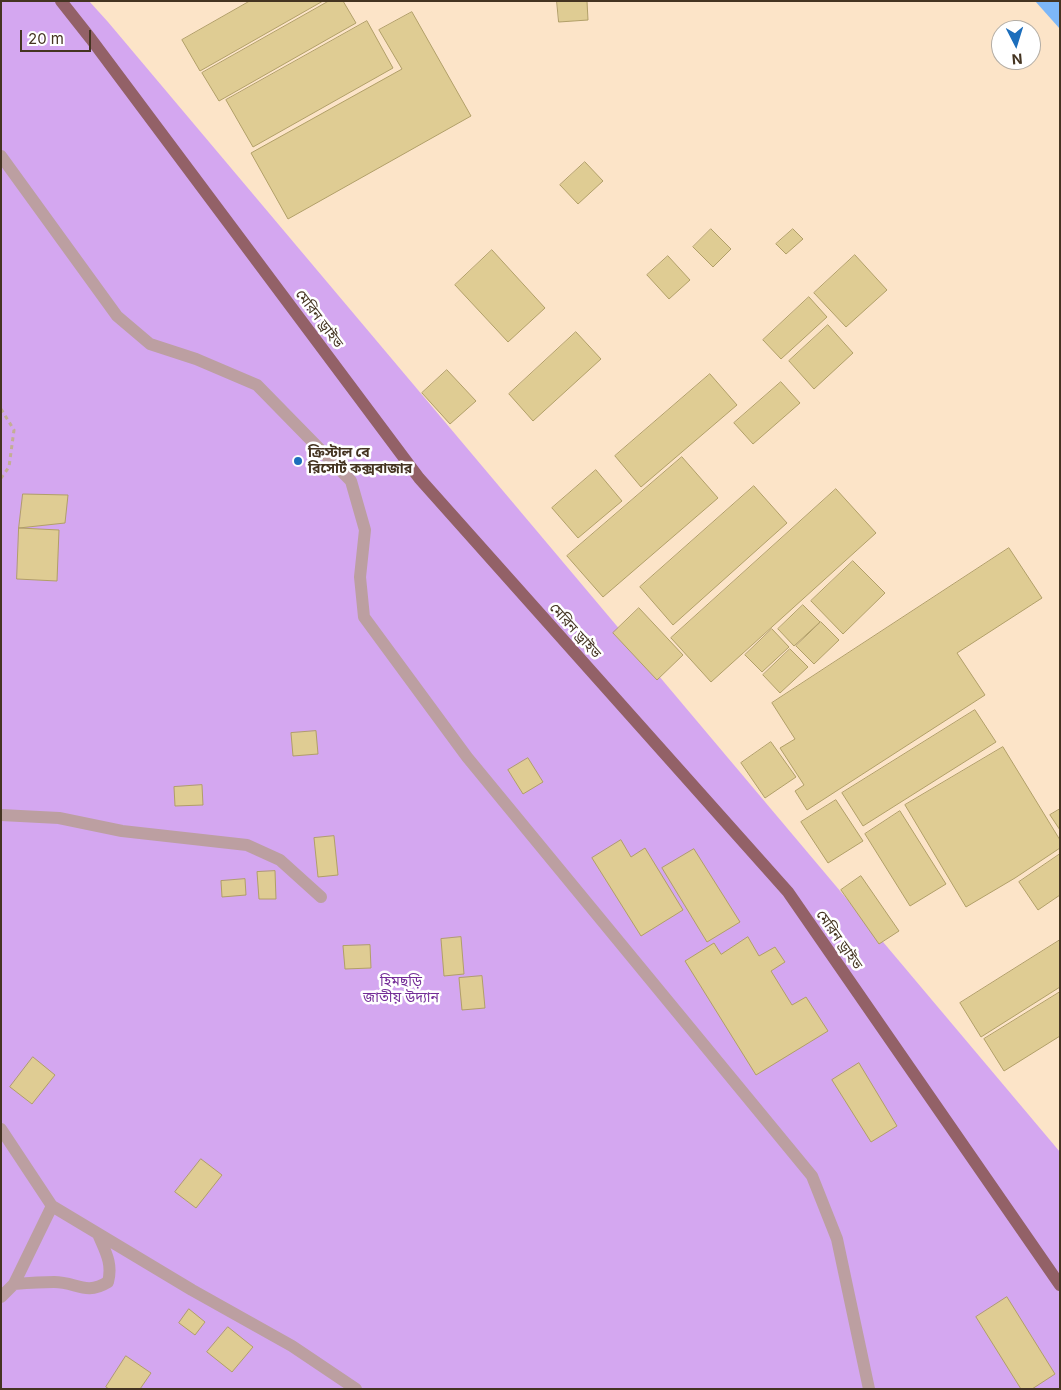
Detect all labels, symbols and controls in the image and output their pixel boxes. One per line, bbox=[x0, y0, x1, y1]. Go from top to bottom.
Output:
scale bar bbox=[22, 20, 94, 52]
north arrow bbox=[991, 20, 1041, 70]
text: 20 m bbox=[28, 29, 64, 48]
text: N bbox=[1011, 51, 1023, 68]
street label: মেরিন ড্রাইভ bbox=[292, 286, 346, 352]
place label: ক্রিস্টাল বে রিসোর্ট কক্সবাজার bbox=[308, 445, 412, 478]
marker: ক্রিস্টাল বে রিসোর্ট কক্সবাজার bbox=[292, 455, 304, 467]
street label: মেরিন ড্রাইভ bbox=[546, 600, 604, 662]
street label: মেরিন ড্রাইভ bbox=[812, 907, 866, 973]
park label: হিমছড়ি জাতীয় উদ্যান bbox=[363, 974, 439, 1006]

